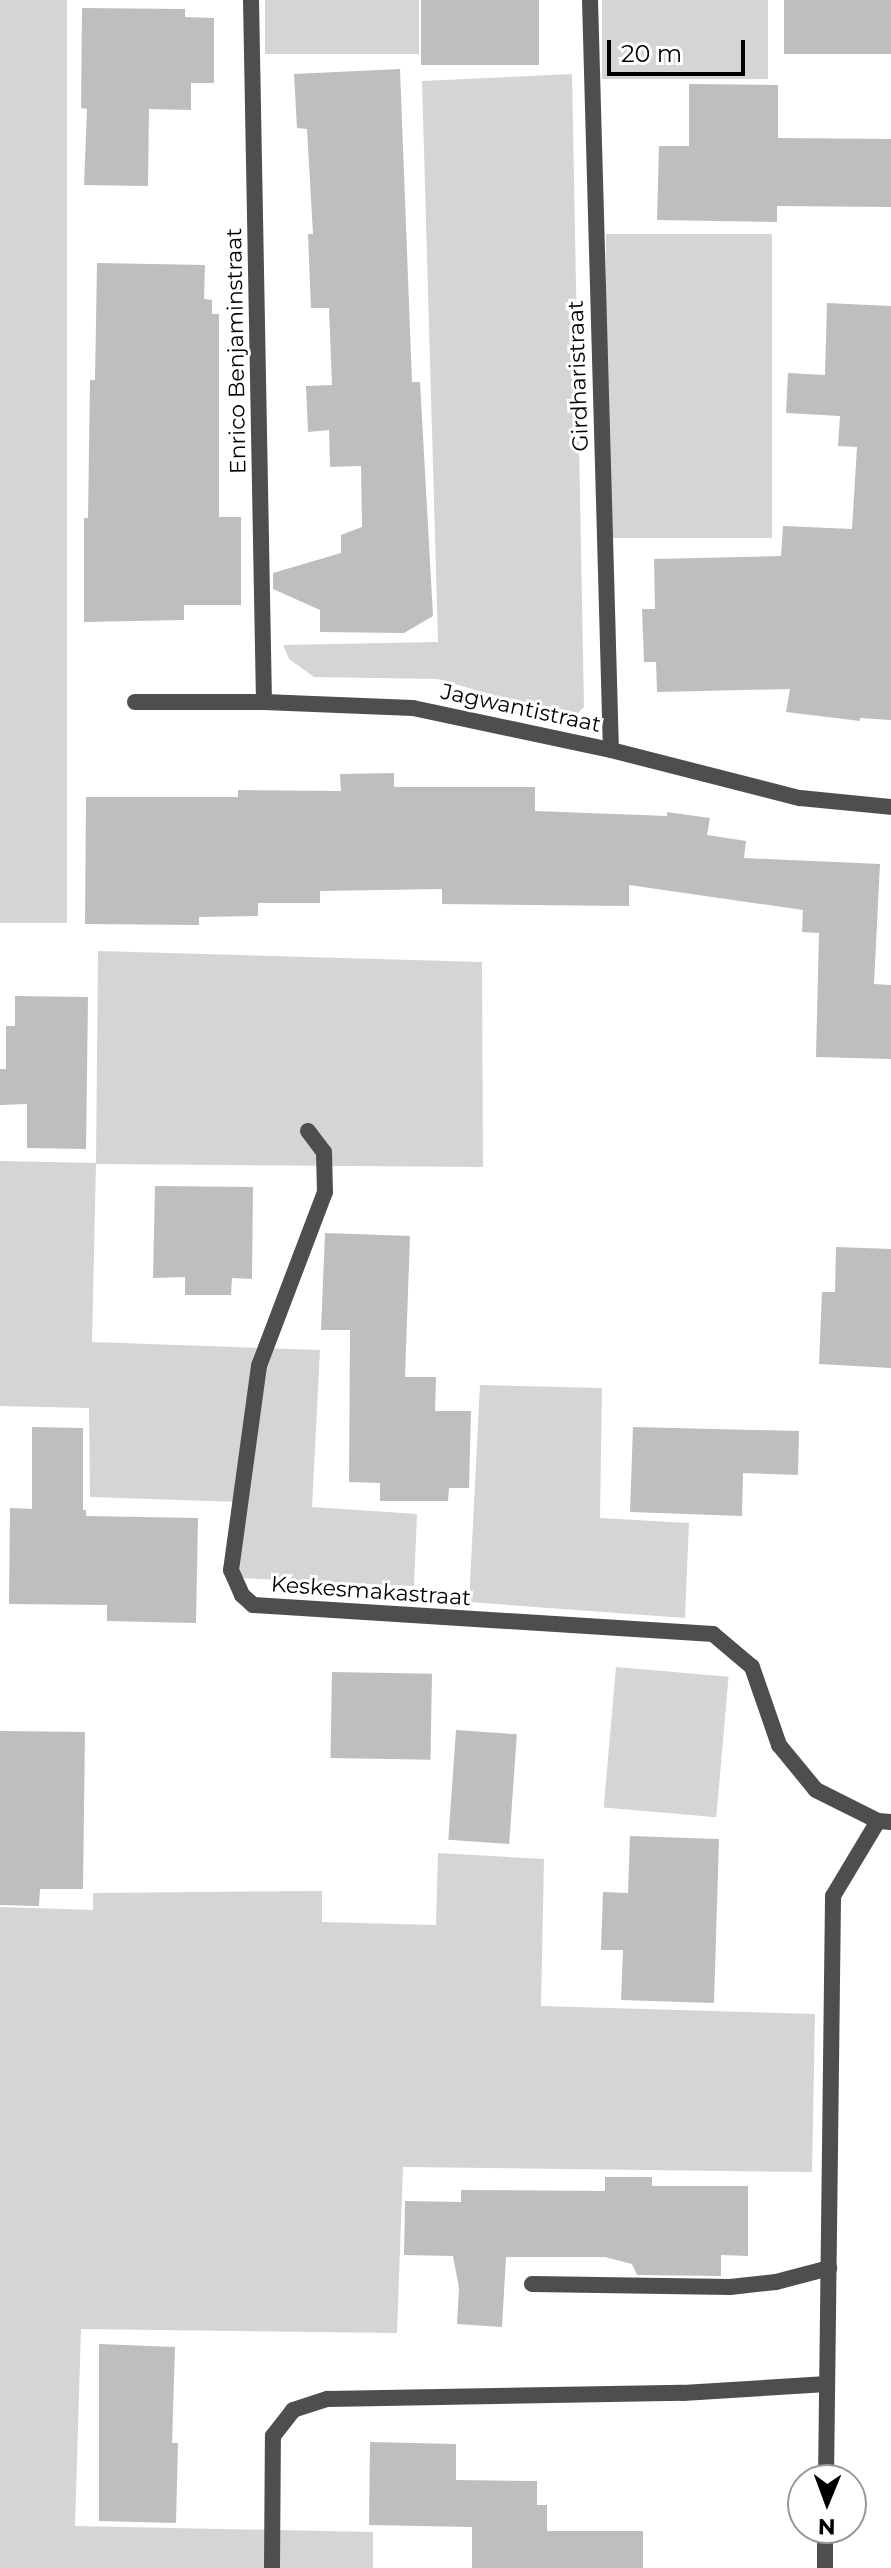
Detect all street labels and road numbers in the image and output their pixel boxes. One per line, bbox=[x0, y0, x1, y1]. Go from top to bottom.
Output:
street label: Enrico Benjaminstraat bbox=[221, 228, 251, 474]
street label: Girdharistraat bbox=[562, 300, 594, 452]
street label: Jagwantistraat bbox=[438, 678, 604, 738]
street label: Keskesmakastraat bbox=[270, 1571, 472, 1611]

